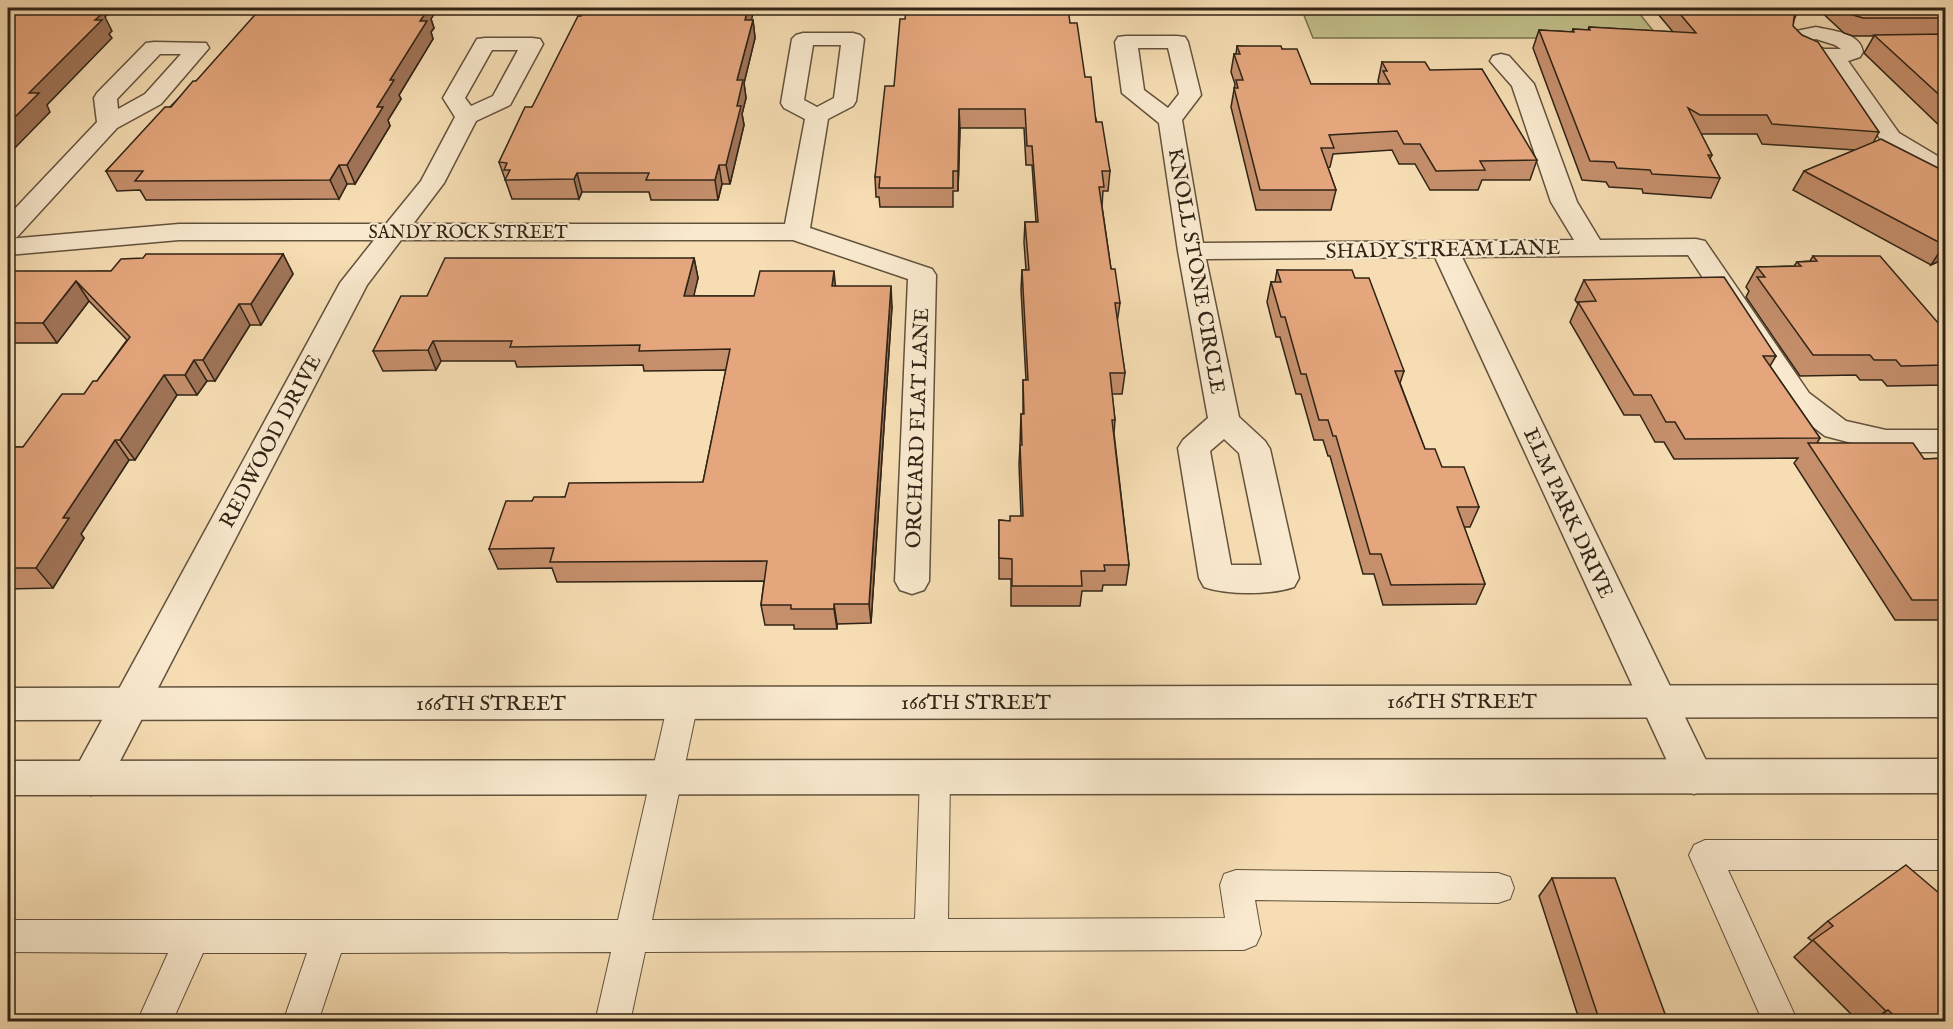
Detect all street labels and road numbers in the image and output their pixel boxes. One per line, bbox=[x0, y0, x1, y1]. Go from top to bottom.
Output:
street label: KNOLL STONE CIRCLE bbox=[1161, 146, 1230, 396]
street label: SANDY ROCK STREET bbox=[368, 222, 568, 245]
street label: SHADY STREAM LANE bbox=[1325, 235, 1561, 266]
street label: ORCHARD FLAT LANE bbox=[901, 307, 936, 549]
street label: REDWOOD DRIVE bbox=[214, 350, 328, 533]
street label: ELM PARK DRIVE bbox=[1516, 424, 1619, 603]
street label: 166TH STREET bbox=[1387, 689, 1538, 716]
street label: 166TH STREET bbox=[901, 690, 1052, 717]
street label: 166TH STREET bbox=[416, 691, 567, 718]

